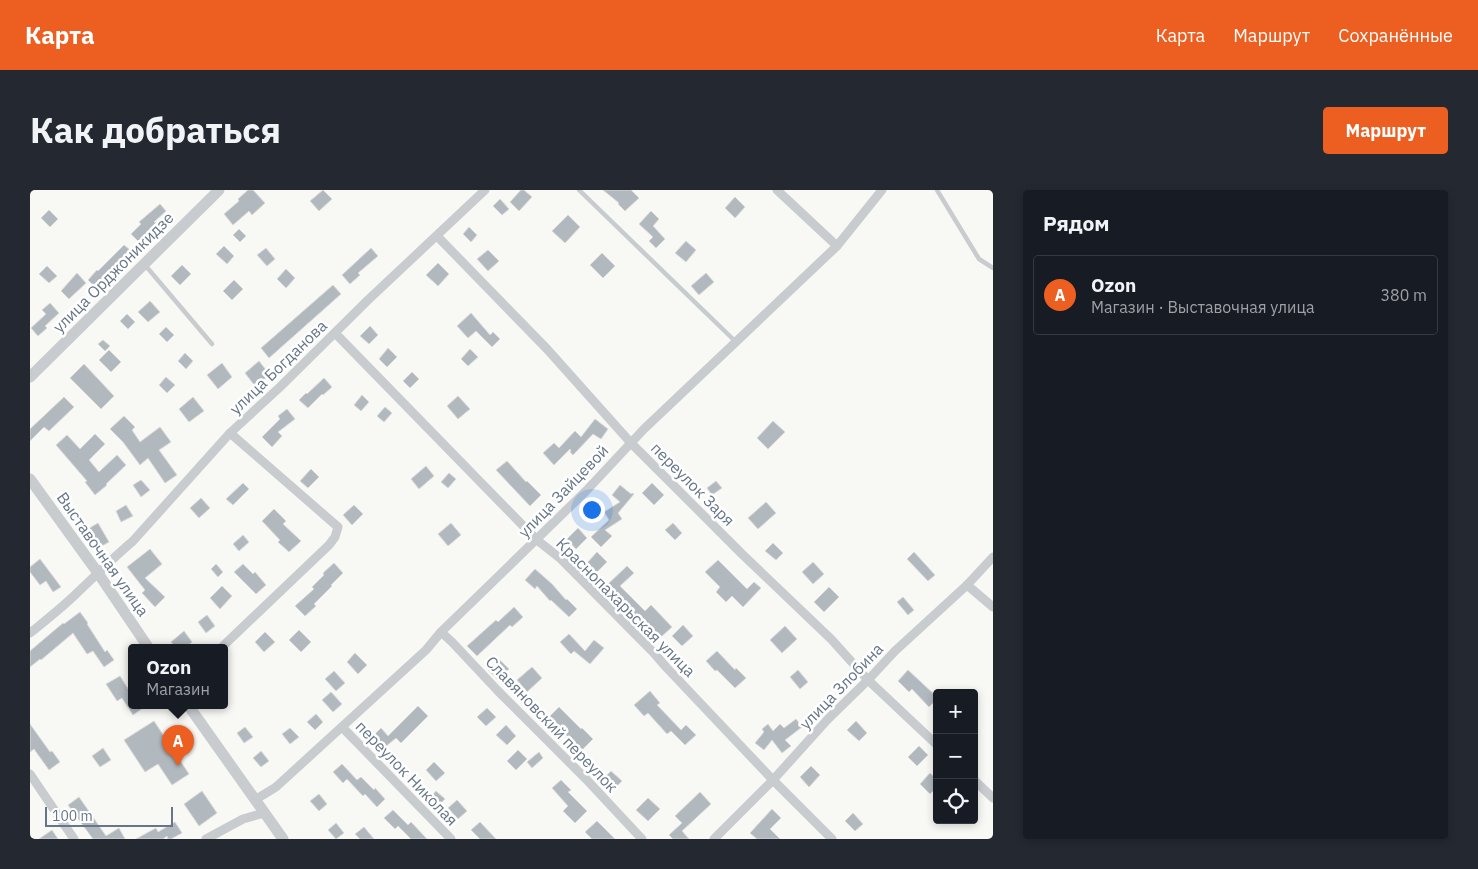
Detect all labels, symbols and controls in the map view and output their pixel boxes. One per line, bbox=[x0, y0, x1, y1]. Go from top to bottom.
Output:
text: Карта bbox=[25, 19, 95, 51]
text: Карта bbox=[1156, 24, 1205, 47]
text: Маршрут bbox=[1233, 24, 1310, 47]
text: Сохранённые bbox=[1338, 24, 1453, 47]
text: Как добраться bbox=[30, 107, 281, 153]
button: Маршрут bbox=[1323, 107, 1448, 154]
street label: улица Орджоникидзе bbox=[48, 207, 178, 337]
text: Рядом bbox=[1043, 209, 1110, 237]
text: Ozon bbox=[1091, 273, 1136, 297]
text: A bbox=[1055, 285, 1065, 305]
text: 380 m bbox=[1380, 285, 1427, 305]
text: Магазин · Выставочная улица bbox=[1091, 297, 1315, 317]
street label: улица Богданова bbox=[225, 315, 331, 418]
street label: переулок Заря bbox=[647, 438, 739, 530]
street label: улица Зайцевой bbox=[514, 440, 612, 542]
street label: Выставочная улица bbox=[53, 488, 154, 620]
your location bbox=[579, 497, 605, 523]
street label: Краснопахарьская улица bbox=[552, 533, 700, 681]
street label: улица Злобина bbox=[795, 638, 887, 733]
popup bbox=[128, 644, 228, 709]
street label: Славяновский переулок bbox=[482, 652, 623, 797]
text: Ozon bbox=[146, 655, 191, 679]
text: Магазин bbox=[146, 679, 210, 699]
map controls bbox=[933, 689, 978, 824]
button: + bbox=[933, 689, 978, 734]
street label: переулок Николая bbox=[352, 716, 462, 830]
pin: A bbox=[162, 725, 194, 766]
button: − bbox=[933, 734, 978, 779]
button: locate bbox=[933, 779, 978, 824]
scale bar bbox=[45, 804, 172, 827]
text: 100 m bbox=[52, 807, 93, 825]

